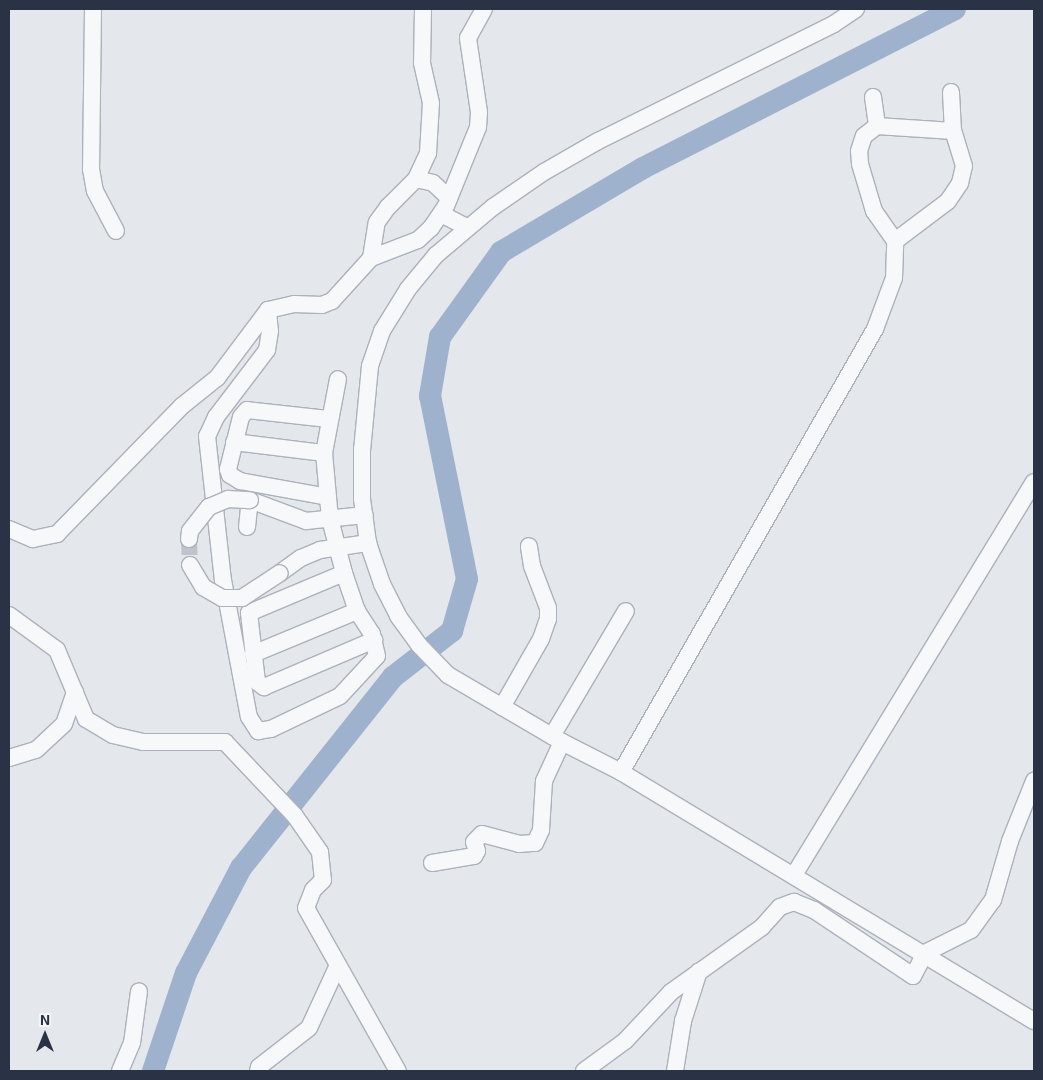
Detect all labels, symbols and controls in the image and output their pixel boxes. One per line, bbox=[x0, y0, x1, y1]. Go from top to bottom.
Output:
north arrow bbox=[20, 1010, 70, 1060]
text: N bbox=[40, 1011, 50, 1028]

